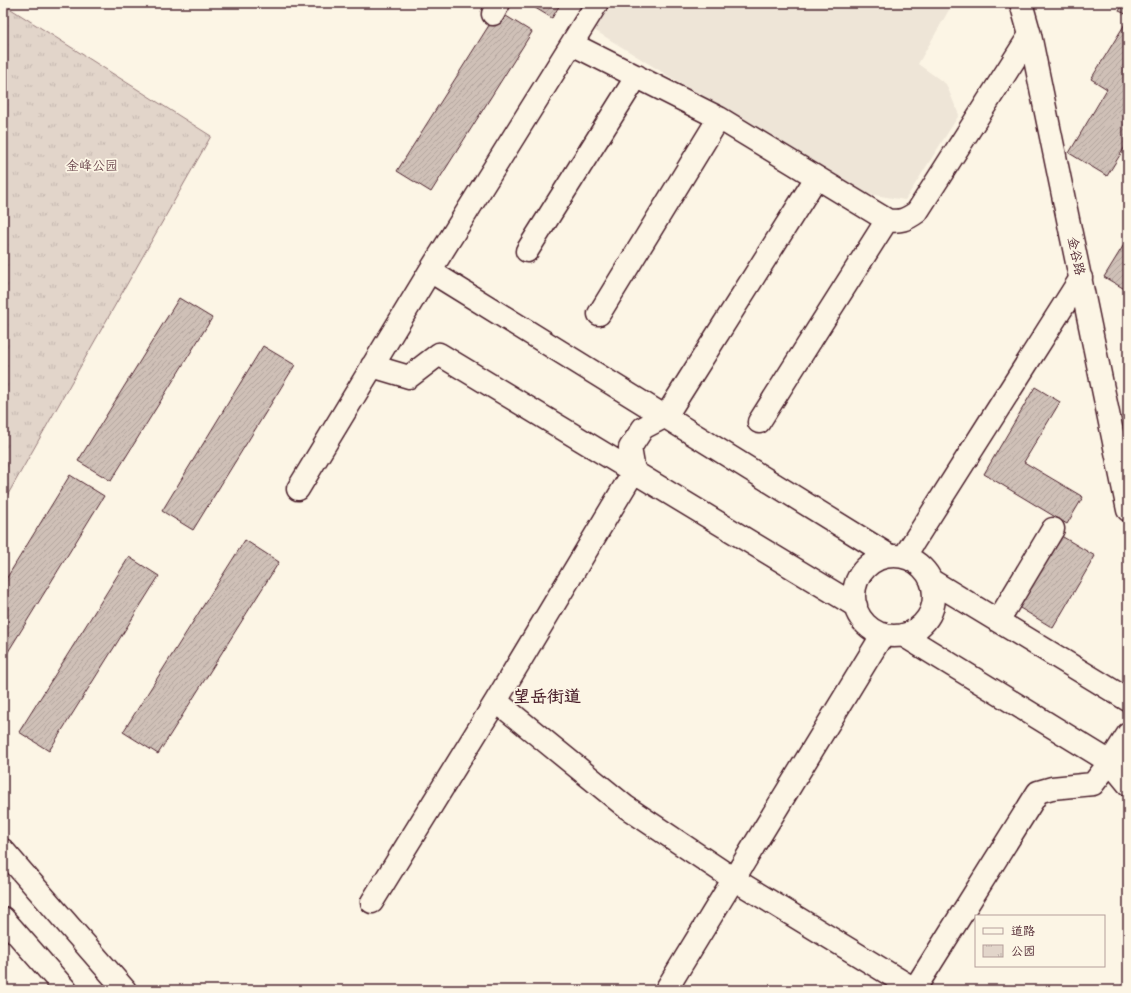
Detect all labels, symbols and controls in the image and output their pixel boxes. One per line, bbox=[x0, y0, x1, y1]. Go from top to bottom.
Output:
park label: 金峰公园 bbox=[66, 158, 118, 174]
street label: 金谷路 bbox=[1064, 235, 1088, 277]
district label: 望岳街道 bbox=[513, 687, 581, 707]
legend bbox=[975, 915, 1105, 967]
text: 道路 bbox=[1011, 924, 1035, 939]
text: 公园 bbox=[1011, 944, 1035, 959]

